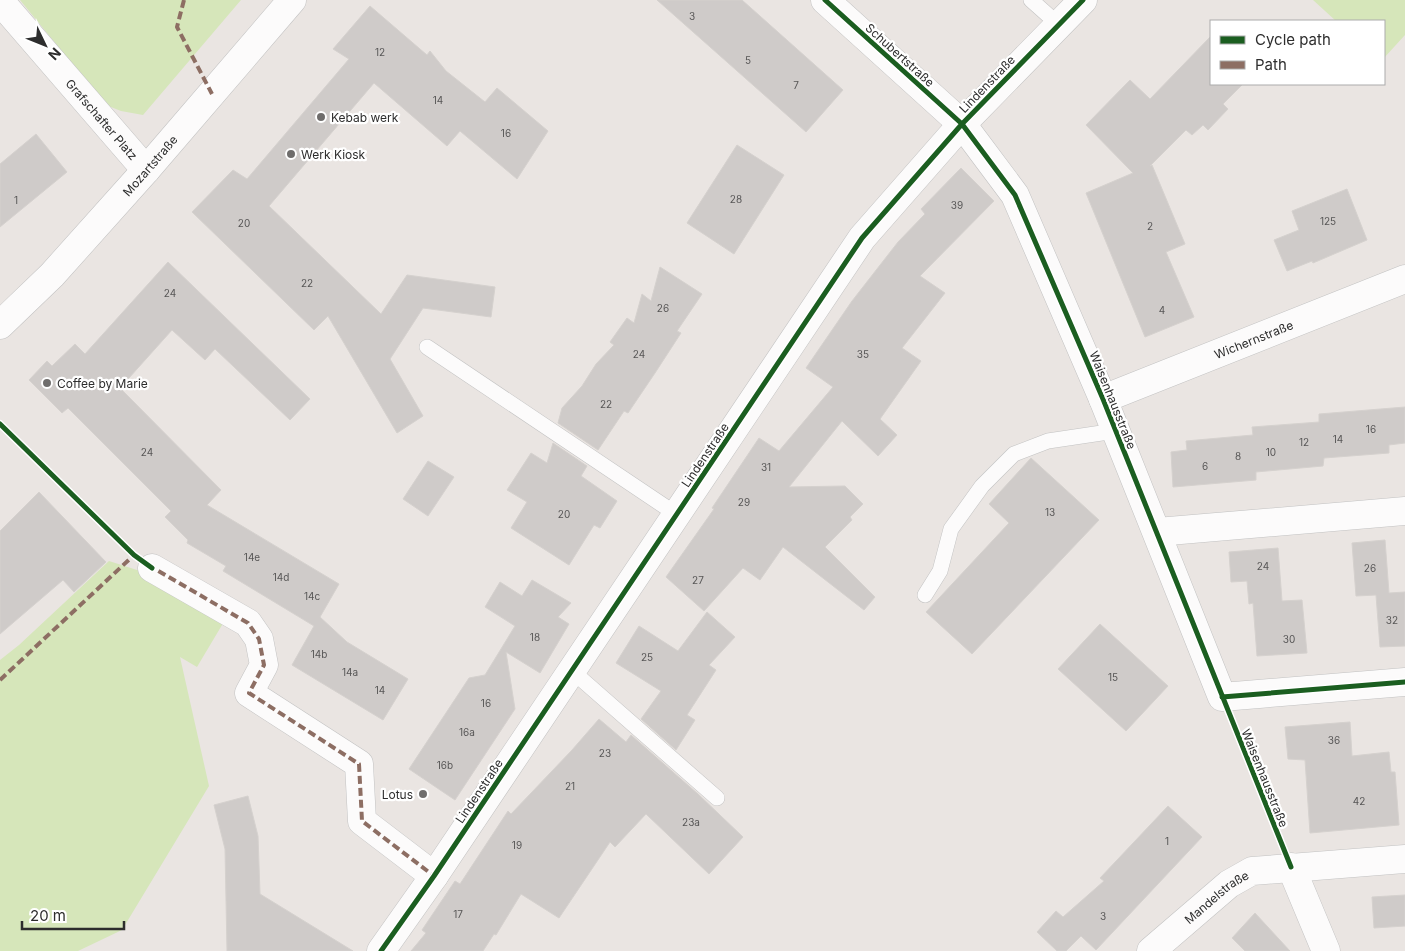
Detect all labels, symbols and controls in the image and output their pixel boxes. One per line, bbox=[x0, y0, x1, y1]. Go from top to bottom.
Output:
house number: 3 bbox=[689, 10, 695, 22]
north arrow bbox=[20, 20, 70, 70]
street label: Schubertstraße bbox=[862, 20, 938, 90]
legend bbox=[1210, 20, 1385, 85]
text: Cycle path bbox=[1255, 30, 1331, 49]
text: N bbox=[45, 45, 65, 64]
house number: 12 bbox=[375, 46, 385, 58]
street label: Lindenstraße bbox=[956, 52, 1018, 116]
house number: 5 bbox=[745, 54, 751, 66]
text: Path bbox=[1255, 55, 1287, 74]
street label: Grafschafter Platz bbox=[63, 76, 141, 163]
house number: 7 bbox=[793, 79, 799, 91]
house number: 14 bbox=[433, 94, 443, 106]
place label: Kebab werk bbox=[331, 110, 399, 125]
marker: Kebab werk bbox=[315, 111, 327, 123]
house number: 16 bbox=[501, 127, 511, 139]
street label: Mozartstraße bbox=[119, 132, 180, 199]
place label: Werk Kiosk bbox=[301, 147, 366, 162]
marker: Werk Kiosk bbox=[285, 148, 297, 160]
house number: 28 bbox=[730, 193, 742, 205]
house number: 1 bbox=[14, 194, 18, 206]
house number: 39 bbox=[951, 199, 963, 211]
house number: 125 bbox=[1320, 215, 1336, 227]
house number: 20 bbox=[238, 217, 250, 229]
house number: 2 bbox=[1147, 220, 1153, 232]
house number: 22 bbox=[301, 277, 313, 289]
house number: 24 bbox=[164, 287, 176, 299]
house number: 26 bbox=[657, 302, 669, 314]
house number: 4 bbox=[1159, 304, 1165, 316]
street label: Wichernstraße bbox=[1212, 317, 1295, 362]
house number: 24 bbox=[633, 348, 645, 360]
house number: 35 bbox=[857, 348, 869, 360]
street label: Waisenhausstraße bbox=[1086, 349, 1140, 451]
place label: Coffee by Marie bbox=[57, 376, 148, 391]
marker: Coffee by Marie bbox=[41, 377, 53, 389]
house number: 22 bbox=[600, 398, 612, 410]
street label: Lindenstraße bbox=[678, 420, 732, 490]
house number: 16 bbox=[1366, 423, 1376, 435]
house number: 14 bbox=[1333, 433, 1343, 445]
house number: 12 bbox=[1299, 436, 1309, 448]
house number: 24 bbox=[141, 446, 153, 458]
house number: 10 bbox=[1266, 446, 1276, 458]
house number: 8 bbox=[1235, 450, 1241, 462]
house number: 6 bbox=[1202, 460, 1208, 472]
house number: 31 bbox=[761, 461, 771, 473]
house number: 29 bbox=[738, 496, 750, 508]
house number: 13 bbox=[1045, 506, 1055, 518]
house number: 20 bbox=[558, 508, 570, 520]
house number: 14e bbox=[244, 551, 260, 563]
house number: 24 bbox=[1257, 560, 1269, 572]
house number: 26 bbox=[1364, 562, 1376, 574]
house number: 14d bbox=[273, 571, 289, 583]
house number: 27 bbox=[692, 574, 704, 586]
house number: 14c bbox=[304, 590, 320, 602]
house number: 32 bbox=[1386, 614, 1398, 626]
house number: 18 bbox=[530, 631, 540, 643]
house number: 30 bbox=[1283, 633, 1295, 645]
house number: 14b bbox=[311, 648, 327, 660]
house number: 25 bbox=[641, 651, 653, 663]
house number: 14a bbox=[342, 666, 358, 678]
house number: 15 bbox=[1108, 671, 1118, 683]
house number: 14 bbox=[375, 684, 385, 696]
house number: 16 bbox=[481, 697, 491, 709]
house number: 16a bbox=[459, 726, 475, 738]
street label: Waisenhausstraße bbox=[1238, 727, 1292, 829]
house number: 36 bbox=[1328, 734, 1340, 746]
house number: 23 bbox=[599, 747, 611, 759]
street label: Lindenstraße bbox=[452, 756, 506, 826]
house number: 16b bbox=[437, 759, 453, 771]
house number: 21 bbox=[565, 780, 575, 792]
place label: Lotus bbox=[382, 787, 413, 802]
marker: Lotus bbox=[417, 788, 429, 800]
house number: 42 bbox=[1353, 795, 1365, 807]
house number: 23a bbox=[682, 816, 700, 828]
house number: 1 bbox=[1165, 835, 1169, 847]
house number: 19 bbox=[512, 839, 522, 851]
street label: Mandelstraße bbox=[1181, 867, 1251, 927]
scale bar bbox=[22, 898, 125, 930]
text: 20 m bbox=[30, 906, 66, 925]
house number: 17 bbox=[453, 908, 463, 920]
house number: 3 bbox=[1100, 910, 1106, 922]

